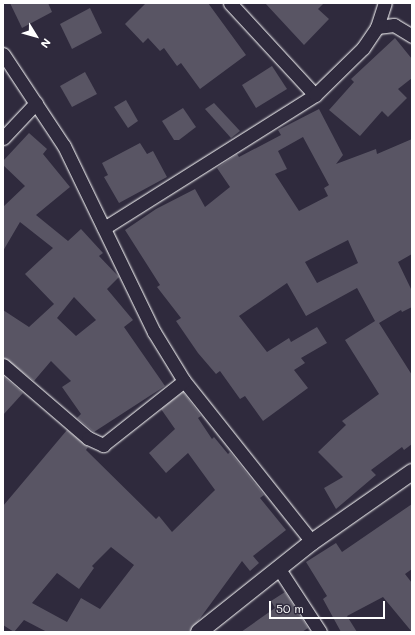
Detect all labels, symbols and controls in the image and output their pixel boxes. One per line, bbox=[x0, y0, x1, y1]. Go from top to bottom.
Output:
north arrow bbox=[16, 16, 56, 56]
text: N bbox=[37, 36, 54, 51]
scale bar bbox=[271, 593, 387, 619]
text: 50 m bbox=[276, 600, 304, 616]

